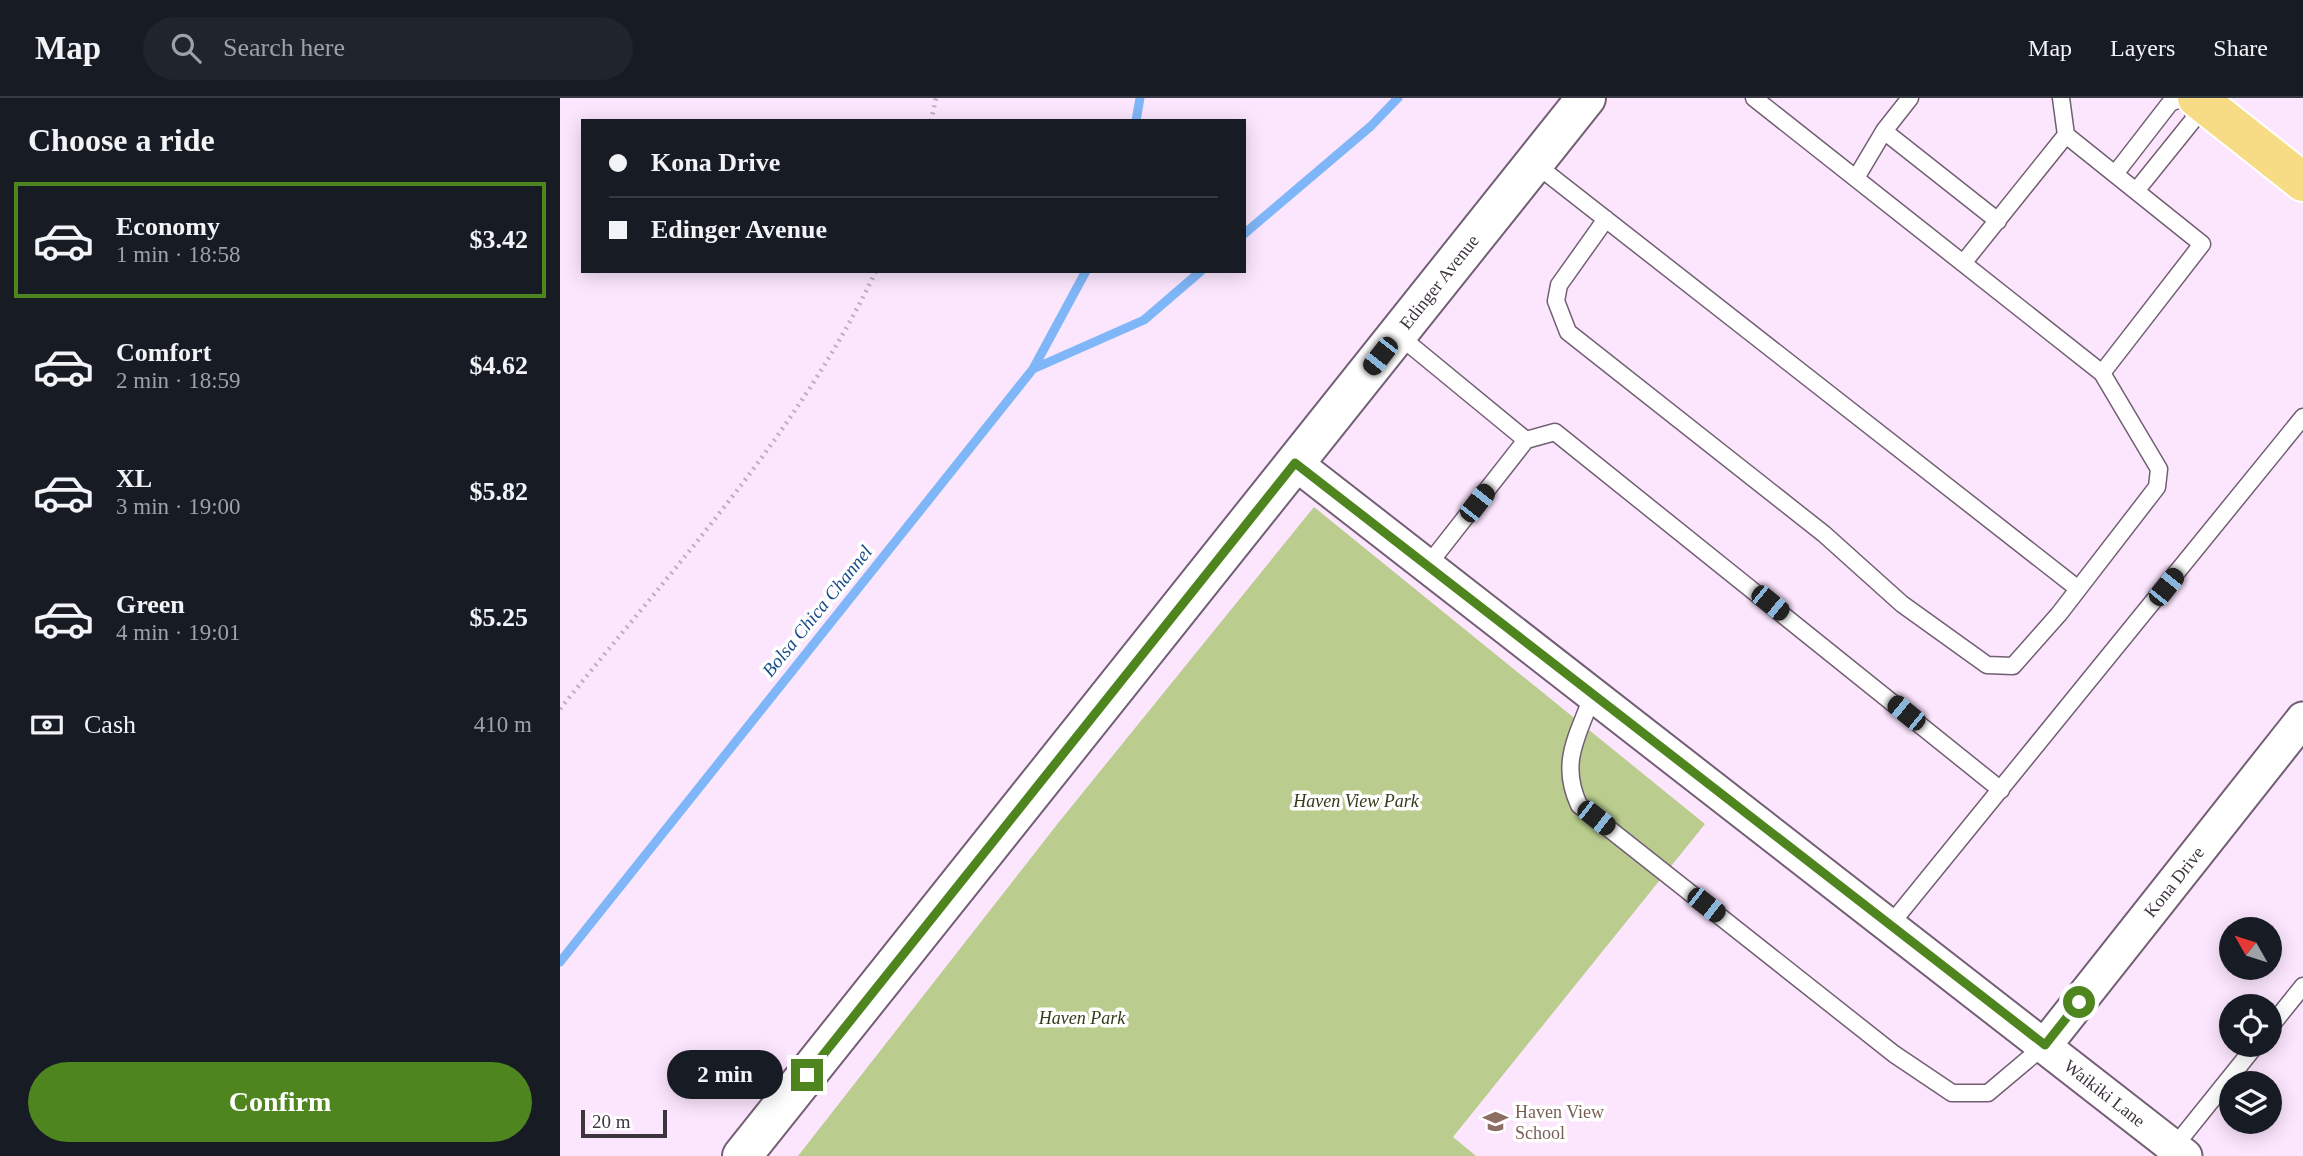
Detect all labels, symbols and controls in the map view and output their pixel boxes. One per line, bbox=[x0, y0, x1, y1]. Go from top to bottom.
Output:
search box bbox=[143, 17, 633, 80]
icon: search bbox=[167, 29, 205, 67]
text: Map bbox=[35, 30, 101, 66]
text: Search here bbox=[223, 33, 345, 62]
text: Map bbox=[2028, 35, 2072, 61]
text: Layers bbox=[2110, 35, 2175, 61]
text: Share bbox=[2213, 35, 2268, 61]
text: Choose a ride bbox=[28, 122, 215, 158]
text: Kona Drive bbox=[651, 148, 780, 177]
icon: car bbox=[32, 209, 95, 272]
text: Economy bbox=[116, 212, 220, 241]
text: Edinger Avenue bbox=[651, 215, 827, 244]
text: $3.42 bbox=[470, 225, 528, 254]
street label: Edinger Avenue bbox=[1395, 231, 1483, 333]
text: 1 min · 18:58 bbox=[116, 242, 241, 267]
car bbox=[1359, 333, 1402, 379]
icon: car bbox=[32, 335, 95, 398]
text: Comfort bbox=[116, 338, 211, 367]
text: $4.62 bbox=[470, 351, 528, 380]
text: 2 min · 18:59 bbox=[116, 368, 241, 393]
icon: car bbox=[32, 461, 95, 524]
text: XL bbox=[116, 464, 152, 493]
text: $5.82 bbox=[470, 477, 528, 506]
car bbox=[1456, 480, 1499, 526]
text: 3 min · 19:00 bbox=[116, 494, 241, 519]
water label: Bolsa Chica Channel bbox=[758, 541, 876, 681]
car bbox=[2145, 564, 2188, 610]
car bbox=[1748, 582, 1793, 624]
icon: car bbox=[32, 587, 95, 650]
text: Green bbox=[116, 590, 185, 619]
text: $5.25 bbox=[470, 603, 528, 632]
text: 4 min · 19:01 bbox=[116, 620, 241, 645]
car bbox=[1884, 692, 1929, 734]
icon: cash bbox=[28, 706, 66, 744]
text: Cash bbox=[84, 710, 136, 739]
text: 410 m bbox=[474, 712, 532, 737]
park label: Haven View Park bbox=[1292, 791, 1420, 811]
car bbox=[1573, 797, 1620, 839]
street label: Kona Drive bbox=[2140, 843, 2208, 921]
car bbox=[1683, 884, 1730, 926]
north arrow bbox=[2219, 917, 2282, 980]
map controls bbox=[2219, 917, 2282, 1134]
route start bbox=[2063, 986, 2095, 1018]
button: locate bbox=[2219, 994, 2282, 1057]
park label: Haven Park bbox=[1038, 1008, 1126, 1028]
callout: 2 min bbox=[667, 1051, 782, 1100]
street label: Waikiki Lane bbox=[2060, 1056, 2149, 1131]
route end bbox=[791, 1059, 823, 1091]
button: Confirm bbox=[28, 1062, 532, 1142]
text: 2 min bbox=[697, 1062, 753, 1087]
button: layers bbox=[2219, 1071, 2282, 1134]
place label: Haven View School bbox=[1515, 1102, 1604, 1143]
scale bar bbox=[581, 1107, 667, 1139]
school or university icon: Haven View School bbox=[1481, 1108, 1509, 1136]
text: 20 m bbox=[592, 1111, 631, 1132]

